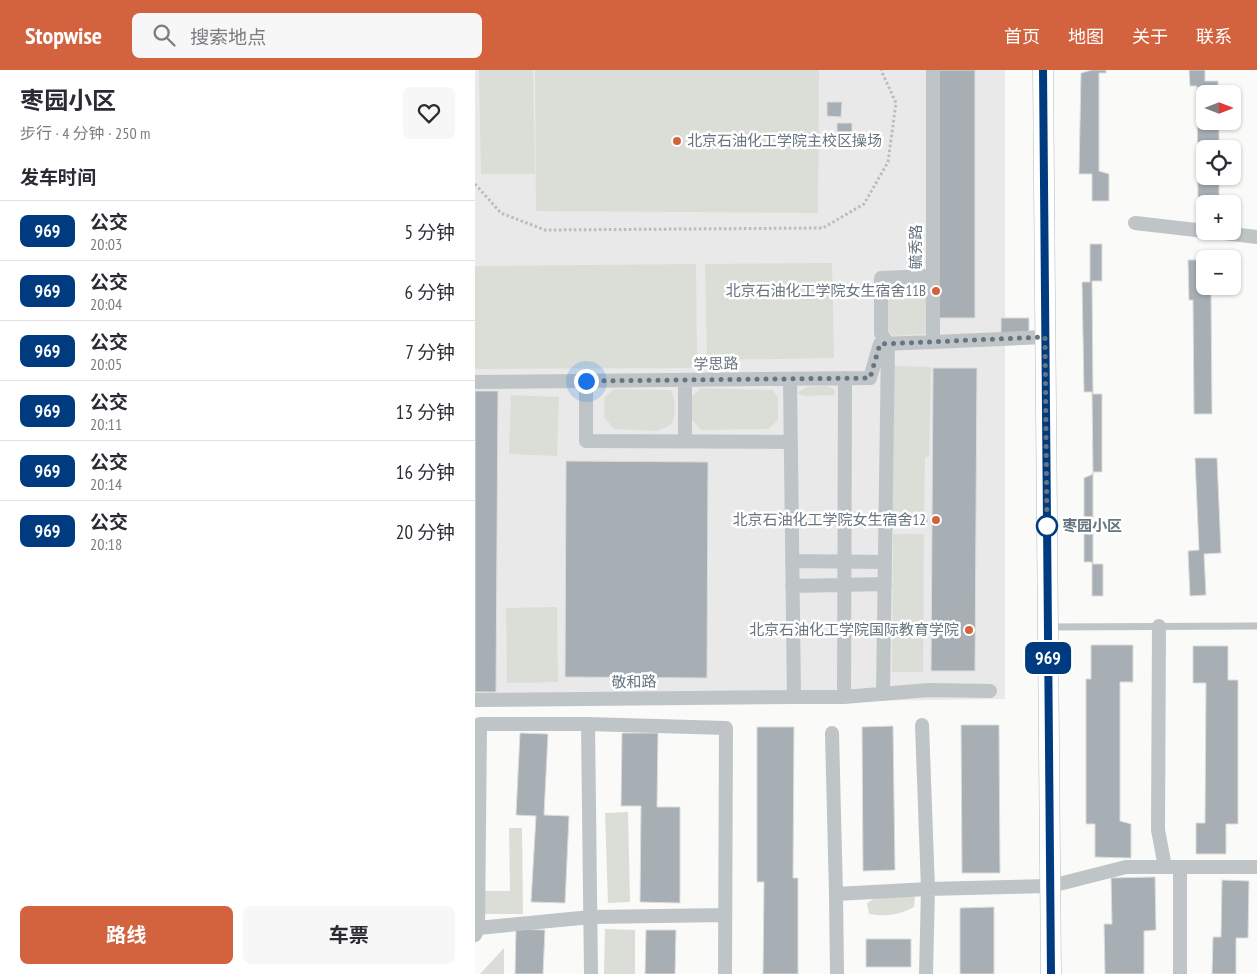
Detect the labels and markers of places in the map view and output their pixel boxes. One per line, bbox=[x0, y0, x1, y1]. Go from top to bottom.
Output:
place label: 北京石油化工学院主校区操场 bbox=[687, 131, 882, 150]
marker: 北京石油化工学院主校区操场 bbox=[671, 135, 683, 147]
place label: 北京石油化工学院女生宿舍11B bbox=[725, 281, 926, 300]
marker: 北京石油化工学院女生宿舍11B bbox=[930, 285, 942, 297]
place label: 北京石油化工学院女生宿舍12 bbox=[732, 510, 926, 529]
marker: 北京石油化工学院女生宿舍12 bbox=[930, 514, 942, 526]
marker: 枣园小区 bbox=[1036, 515, 1058, 537]
place label: 枣园小区 bbox=[1062, 516, 1122, 535]
place label: 北京石油化工学院国际教育学院 bbox=[749, 620, 959, 639]
marker: 北京石油化工学院国际教育学院 bbox=[963, 624, 975, 636]

